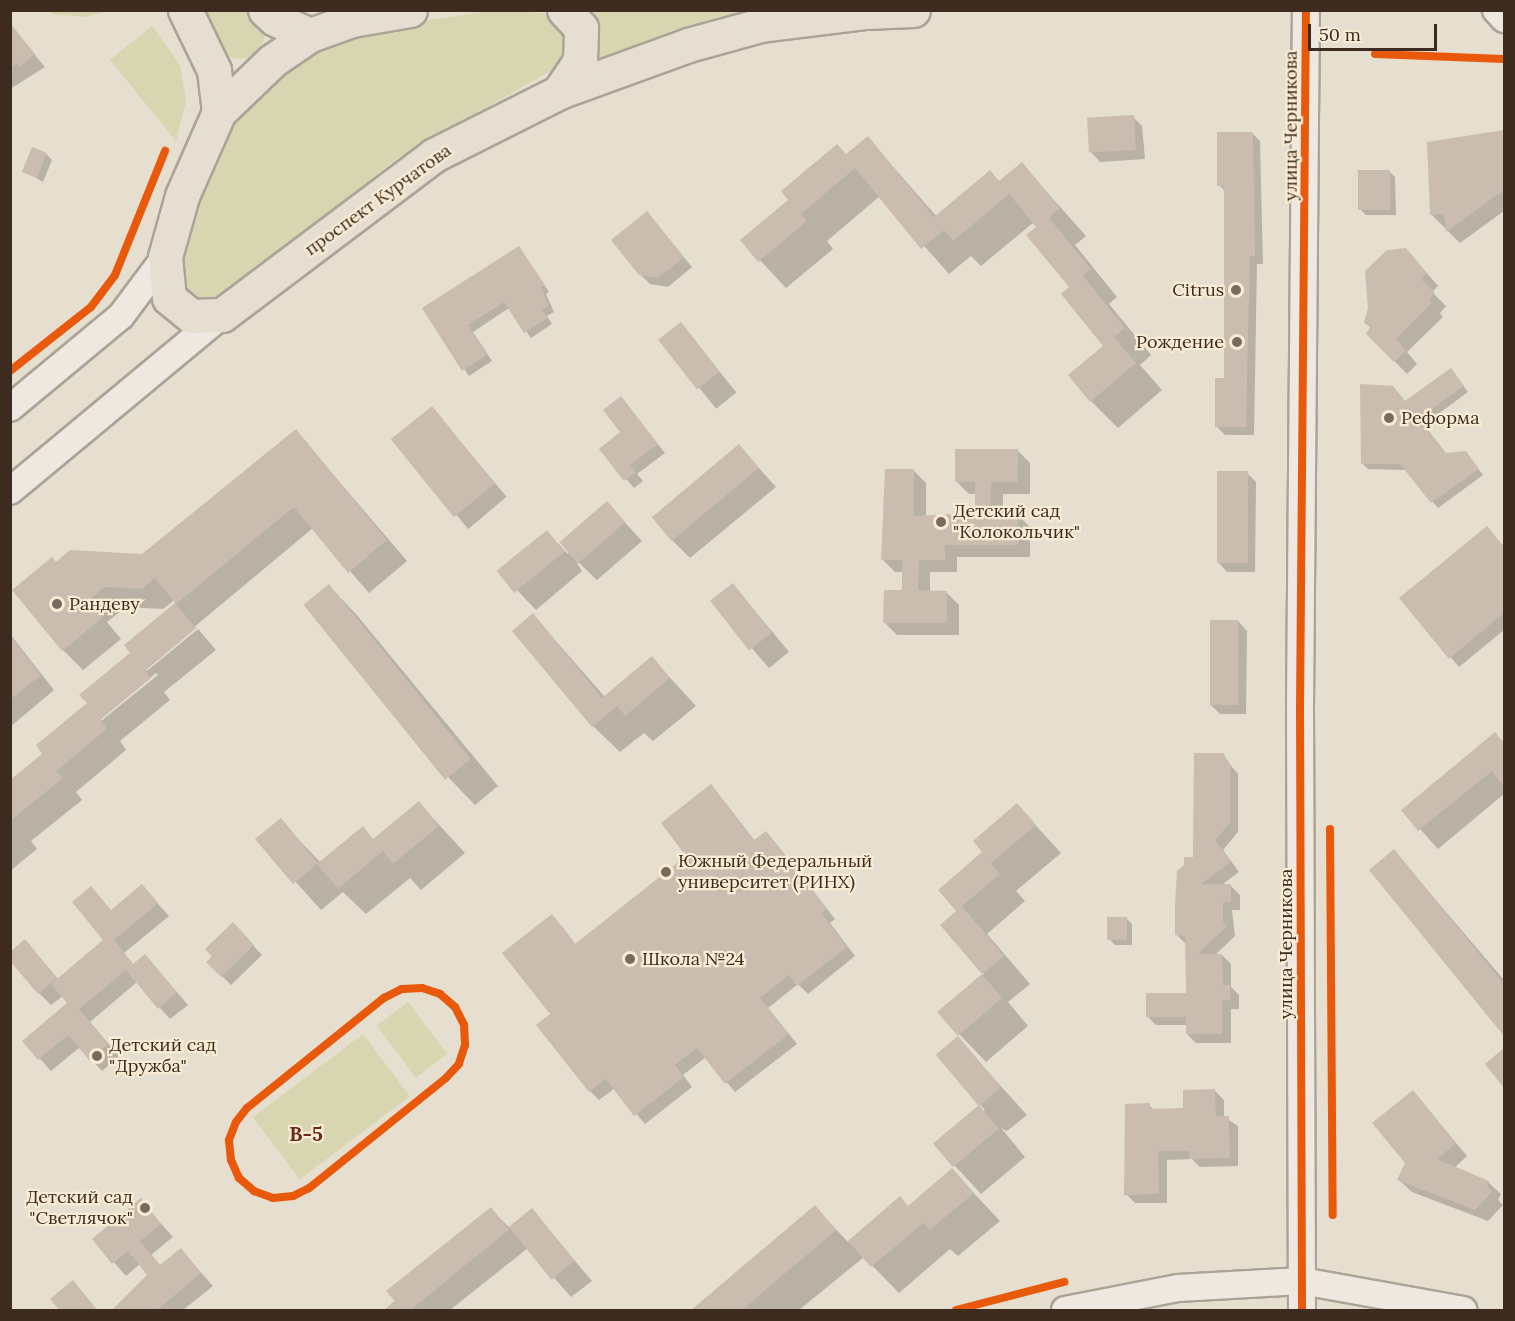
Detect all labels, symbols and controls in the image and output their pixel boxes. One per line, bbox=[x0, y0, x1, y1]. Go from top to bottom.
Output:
scale bar bbox=[1311, 12, 1440, 50]
text: 50 m bbox=[1319, 23, 1361, 46]
street label: улица Черникова bbox=[1280, 51, 1302, 201]
street label: проспект Курчатова bbox=[301, 140, 455, 260]
place label: Citrus bbox=[1172, 279, 1224, 301]
marker: Citrus bbox=[1229, 283, 1243, 297]
place label: Рождение bbox=[1136, 331, 1224, 353]
marker: Рождение bbox=[1228, 333, 1246, 351]
place label: Реформа bbox=[1401, 407, 1479, 429]
marker: Реформа bbox=[1382, 411, 1396, 425]
place label: Детский сад "Колокольчик" bbox=[953, 501, 1080, 544]
marker: Детский сад "Колокольчик" bbox=[934, 515, 948, 529]
place label: Рандеву bbox=[69, 593, 140, 615]
marker: Рандеву bbox=[50, 597, 64, 611]
place label: Южный Федеральный университет (РИНХ) bbox=[678, 851, 872, 894]
marker: Южный Федеральный университет (РИНХ) bbox=[659, 865, 673, 879]
street label: улица Черникова bbox=[1275, 869, 1297, 1019]
place label: Школа №24 bbox=[642, 948, 745, 970]
marker: Школа №24 bbox=[623, 952, 637, 966]
place label: Детский сад "Дружба" bbox=[109, 1035, 216, 1078]
marker: Детский сад "Дружба" bbox=[90, 1049, 104, 1063]
district label: В-5 bbox=[289, 1121, 323, 1145]
place label: Детский сад "Светлячок" bbox=[26, 1187, 133, 1230]
marker: Детский сад "Светлячок" bbox=[138, 1201, 152, 1215]

